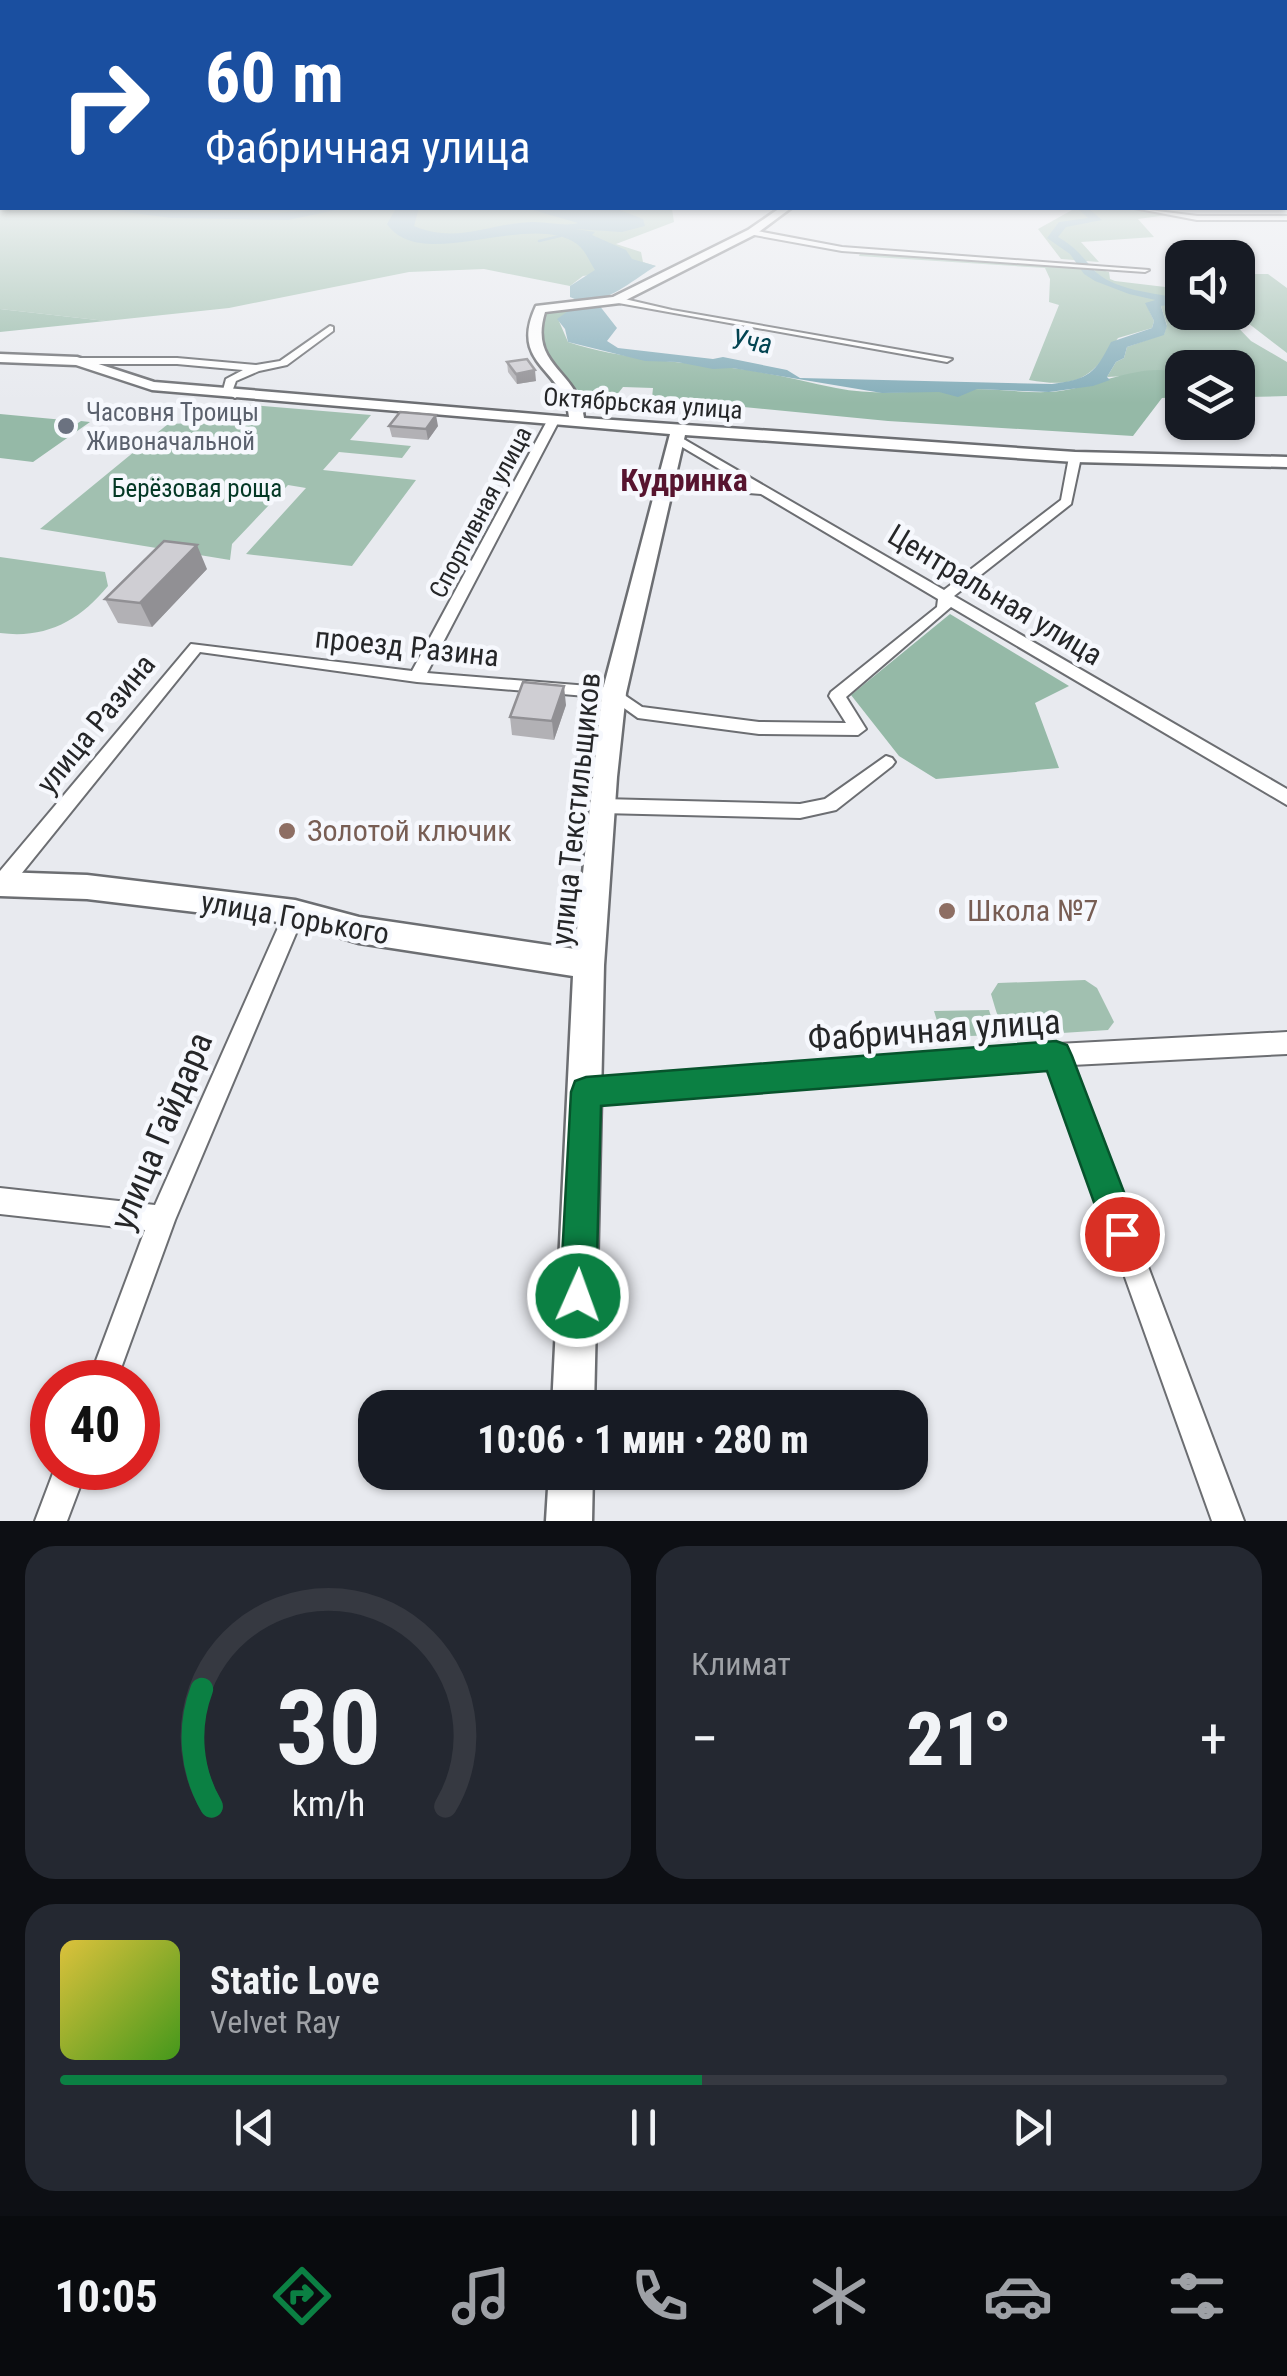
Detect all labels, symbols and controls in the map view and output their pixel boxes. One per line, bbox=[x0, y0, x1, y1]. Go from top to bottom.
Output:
text: 60 m bbox=[205, 37, 344, 119]
icon: right bbox=[40, 40, 170, 170]
text: Фабричная улица bbox=[205, 121, 531, 174]
map controls bbox=[1165, 240, 1255, 440]
button: sound bbox=[1165, 240, 1255, 330]
water label: Уча bbox=[730, 322, 774, 361]
button: layers bbox=[1165, 350, 1255, 440]
street label: Октябрьская улица bbox=[542, 382, 744, 425]
place label: Часовня Троицы Живоначальной bbox=[86, 398, 259, 456]
marker: Часовня Троицы Живоначальной bbox=[55, 415, 77, 437]
street label: Спортивная улица bbox=[423, 422, 538, 603]
district label: Кудринка bbox=[620, 461, 748, 499]
park label: Берёзовая роща bbox=[112, 474, 282, 503]
street label: Центральная улица bbox=[882, 517, 1109, 672]
street label: проезд Разина bbox=[313, 619, 501, 674]
street label: улица Разина bbox=[29, 647, 162, 800]
street label: улица Текстильщиков bbox=[544, 671, 607, 947]
place label: Золотой ключик bbox=[307, 813, 512, 848]
marker: Золотой ключик bbox=[276, 820, 298, 842]
street label: улица Горького bbox=[198, 884, 392, 951]
place label: Школа №7 bbox=[967, 893, 1098, 928]
marker: Школа №7 bbox=[936, 900, 958, 922]
street label: Фабричная улица bbox=[806, 1001, 1062, 1060]
street label: улица Гайдара bbox=[101, 1026, 221, 1236]
pin bbox=[1080, 1192, 1165, 1277]
icon: arrive bbox=[1095, 1207, 1150, 1262]
position arrow bbox=[526, 1244, 630, 1348]
speed limit sign: 40 bbox=[30, 1360, 160, 1490]
text: 10:06 · 1 мин · 280 m bbox=[477, 1418, 809, 1462]
text: Климат bbox=[691, 1645, 791, 1683]
text: 30 bbox=[275, 1668, 381, 1789]
text: 21° bbox=[906, 1695, 1012, 1783]
text: − bbox=[691, 1707, 719, 1771]
text: + bbox=[1200, 1707, 1227, 1771]
text: km/h bbox=[291, 1783, 365, 1825]
text: Static Love bbox=[210, 1959, 379, 2003]
text: Velvet Ray bbox=[210, 2003, 340, 2041]
icon: previous bbox=[227, 2100, 282, 2155]
icon: pause bbox=[616, 2100, 671, 2155]
icon: next bbox=[1005, 2100, 1060, 2155]
icon: directions bbox=[267, 2261, 337, 2331]
icon: music bbox=[446, 2261, 516, 2331]
icon: phone bbox=[625, 2261, 695, 2331]
icon: climate bbox=[804, 2261, 874, 2331]
icon: car bbox=[983, 2261, 1053, 2331]
icon: filters bbox=[1162, 2261, 1232, 2331]
text: 10:05 bbox=[55, 2270, 158, 2323]

